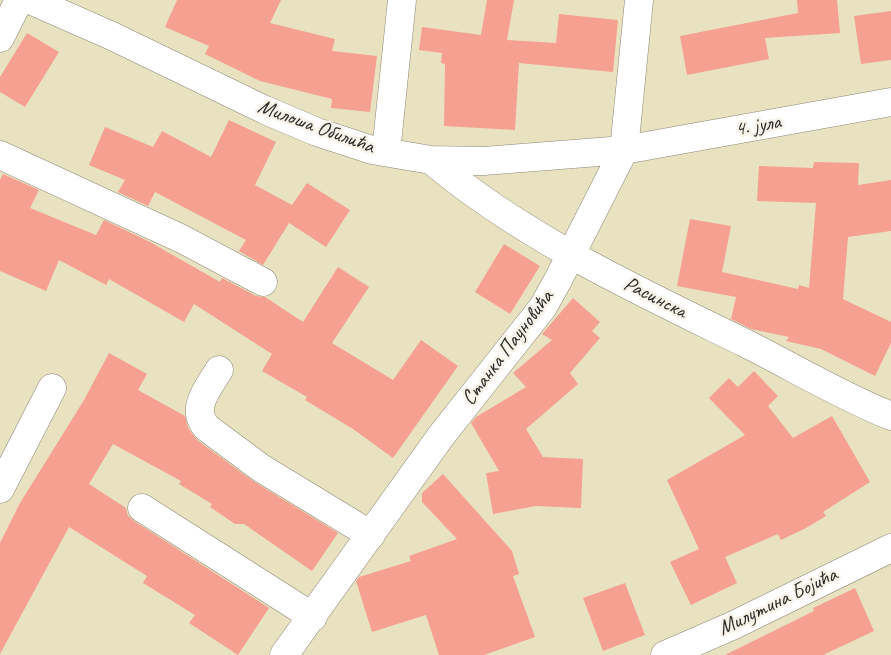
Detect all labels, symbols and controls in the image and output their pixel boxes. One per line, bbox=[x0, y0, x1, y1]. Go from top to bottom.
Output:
street label: Милоша Обилића bbox=[254, 94, 378, 160]
street label: 4. јула bbox=[733, 110, 783, 142]
street label: Расинска bbox=[619, 272, 691, 324]
street label: Станка Пауновића bbox=[457, 286, 559, 410]
street label: Милутина Бојића bbox=[714, 562, 842, 642]

